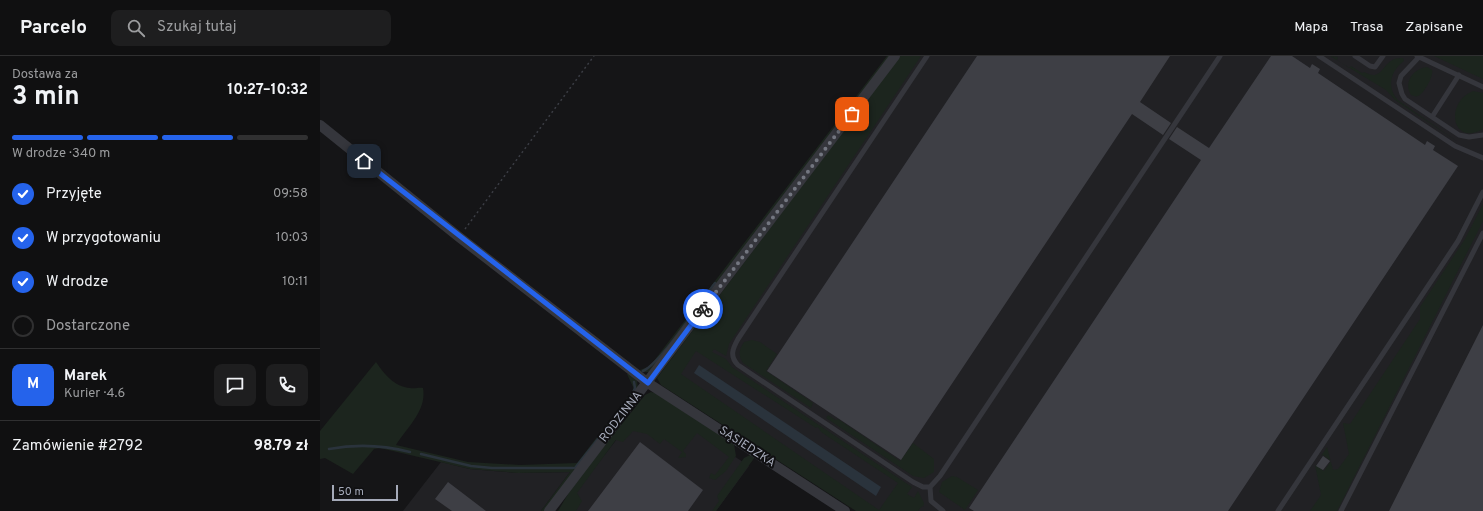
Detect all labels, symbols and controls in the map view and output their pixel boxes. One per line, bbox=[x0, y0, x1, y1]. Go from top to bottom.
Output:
search box bbox=[111, 10, 391, 46]
text: Parcelo bbox=[20, 16, 87, 40]
icon: search bbox=[125, 17, 147, 39]
text: Szukaj tutaj bbox=[157, 18, 237, 37]
text: Mapa bbox=[1294, 19, 1328, 36]
text: Trasa bbox=[1350, 19, 1383, 36]
text: Zapisane bbox=[1405, 19, 1463, 36]
text: Dostawa za bbox=[12, 67, 78, 83]
text: 3 min bbox=[12, 81, 80, 114]
text: 10:27–10:32 bbox=[227, 81, 308, 100]
pin bbox=[835, 97, 869, 131]
icon: bag bbox=[841, 103, 863, 125]
pin bbox=[347, 144, 381, 178]
text: W drodze · 340 m bbox=[12, 146, 110, 162]
icon: home bbox=[353, 150, 375, 172]
icon: check bbox=[12, 183, 34, 205]
text: Przyjęte bbox=[46, 185, 102, 204]
text: 09:58 bbox=[273, 186, 308, 202]
icon: check bbox=[12, 227, 34, 249]
text: W przygotowaniu bbox=[46, 229, 161, 248]
text: 10:03 bbox=[276, 230, 308, 246]
icon: check bbox=[12, 271, 34, 293]
text: W drodze bbox=[46, 273, 108, 292]
text: 10:11 bbox=[282, 274, 308, 290]
courier bbox=[683, 289, 723, 329]
icon: bike bbox=[692, 298, 714, 320]
text: Dostarczone bbox=[46, 317, 130, 336]
button: chat bbox=[214, 364, 256, 406]
button: phone bbox=[266, 364, 308, 406]
text: Marek bbox=[64, 367, 107, 386]
text: M bbox=[27, 375, 39, 394]
text: Kurier · 4.6 bbox=[64, 386, 125, 402]
street label: RODZINNA bbox=[596, 388, 646, 446]
street label: SĄSIEDZKA bbox=[716, 423, 778, 471]
text: Zamówienie #2792 bbox=[12, 437, 143, 456]
text: 98.79 zł bbox=[254, 437, 308, 456]
scale bar bbox=[332, 483, 398, 502]
text: 50 m bbox=[338, 485, 364, 499]

